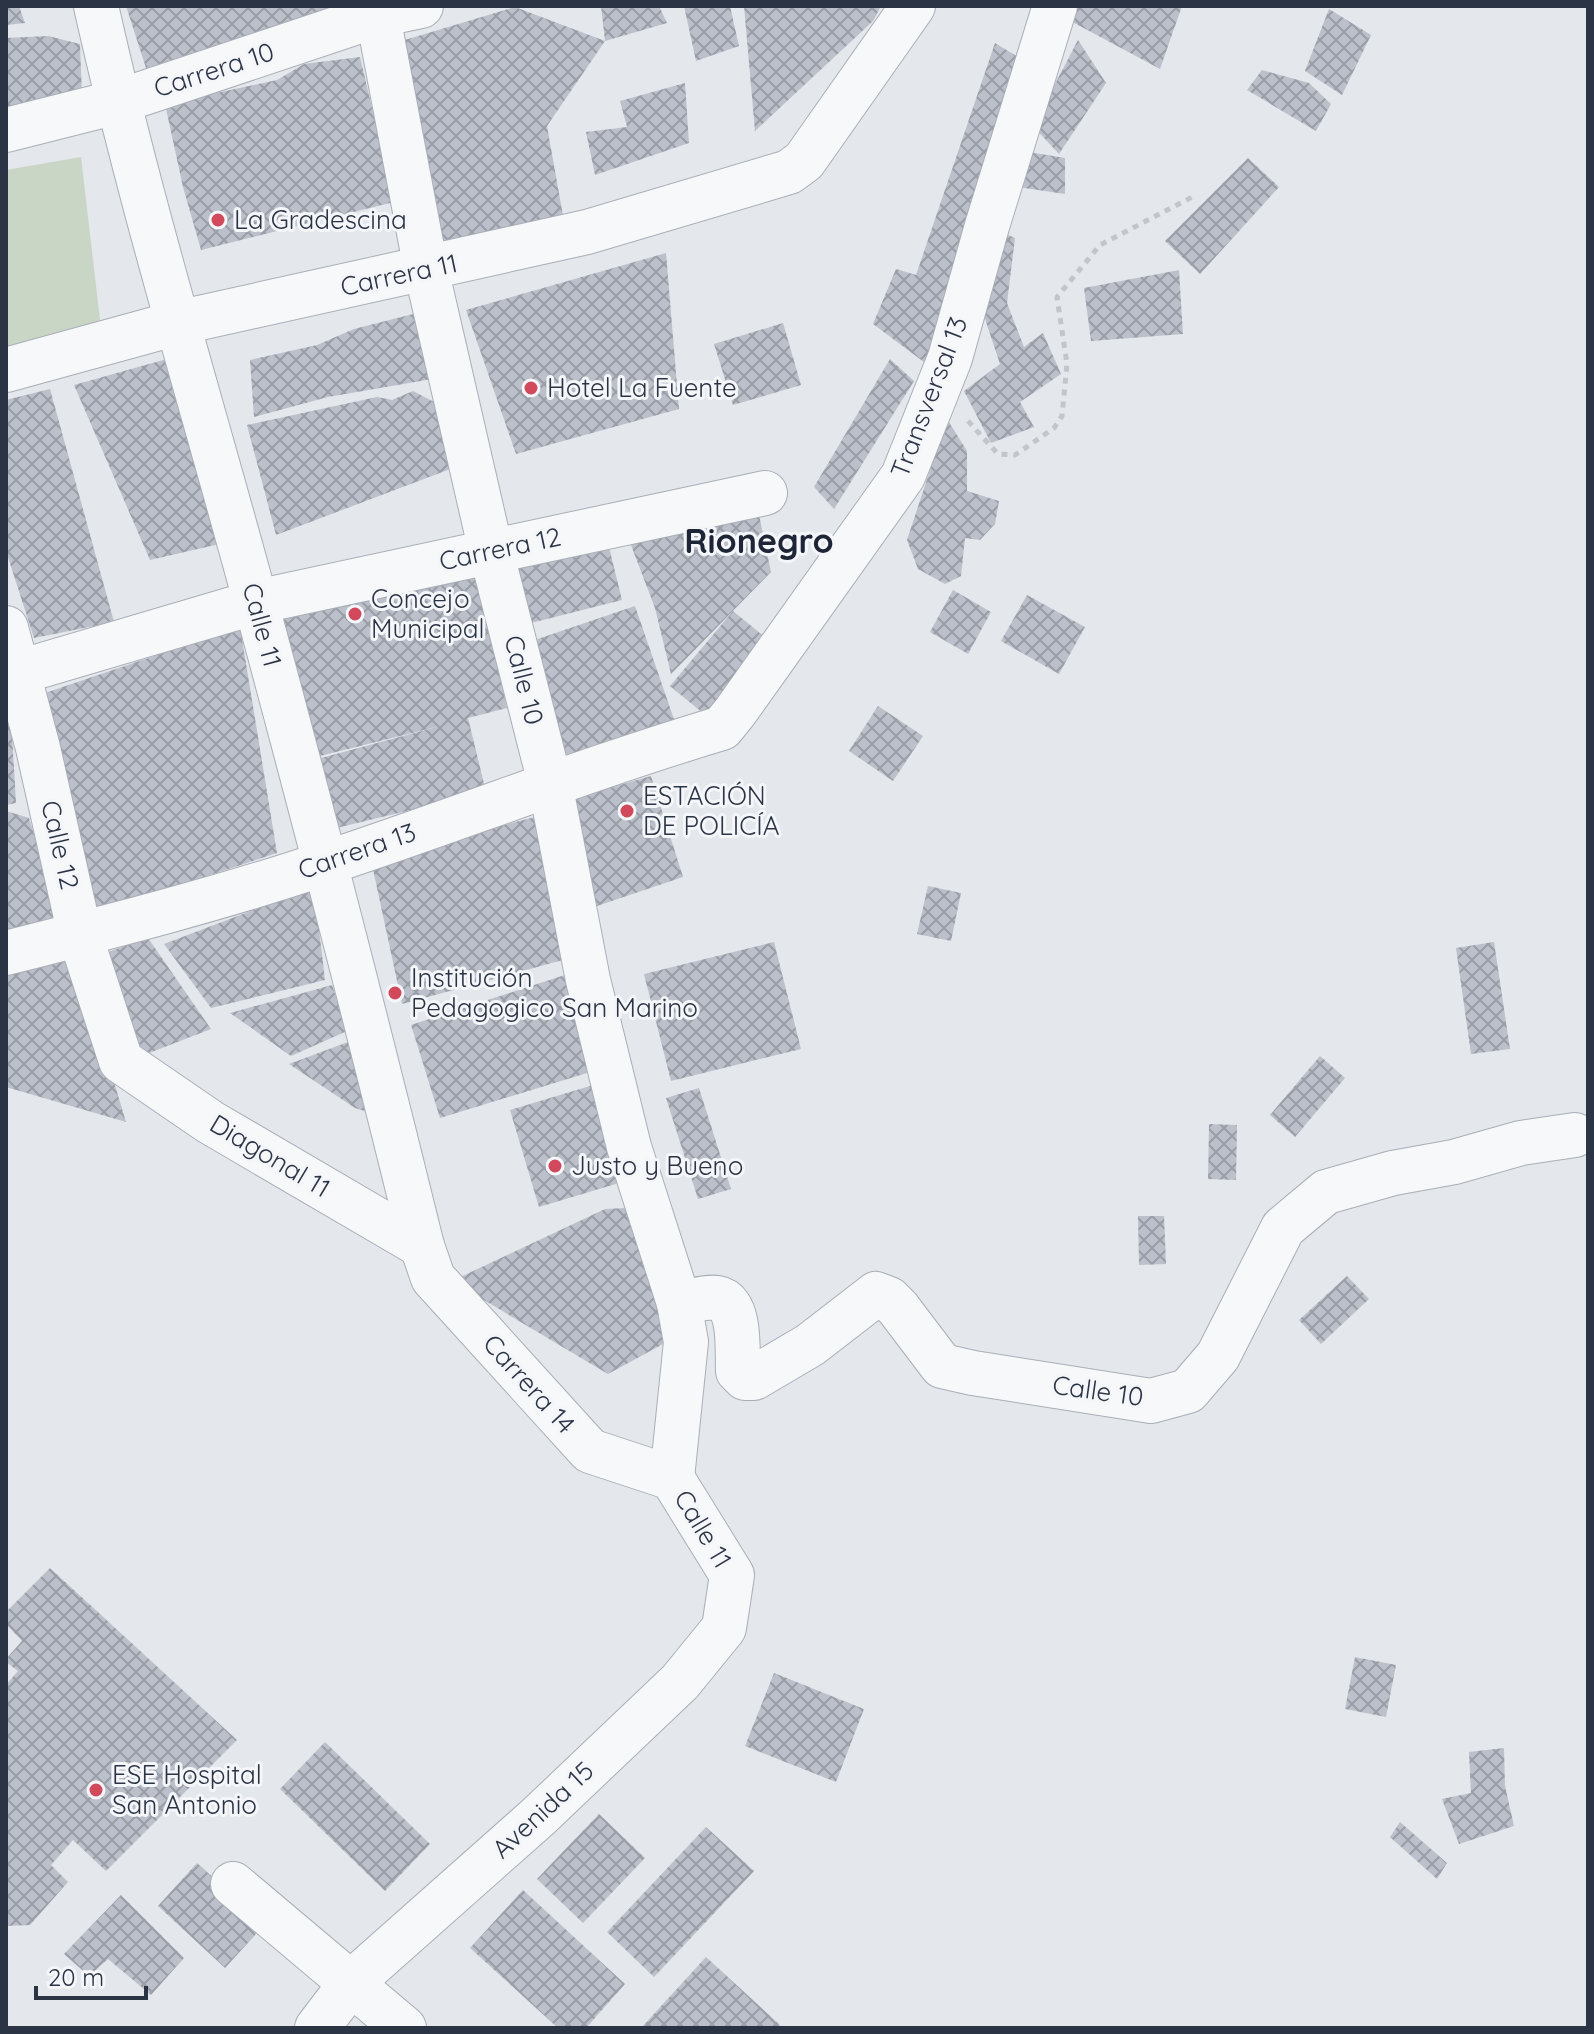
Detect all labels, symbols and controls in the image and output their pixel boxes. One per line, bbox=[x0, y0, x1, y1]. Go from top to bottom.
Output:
street label: Carrera 10 bbox=[150, 35, 278, 104]
place label: La Gradescina bbox=[234, 203, 407, 236]
marker: La Gradescina bbox=[209, 211, 227, 229]
street label: Carrera 11 bbox=[337, 246, 460, 303]
street label: Transversal 13 bbox=[883, 312, 974, 482]
place label: Hotel La Fuente bbox=[547, 371, 737, 404]
marker: Hotel La Fuente bbox=[522, 379, 540, 397]
district label: Rionegro bbox=[684, 519, 834, 562]
street label: Carrera 12 bbox=[436, 520, 564, 577]
street label: Calle 11 bbox=[235, 579, 289, 670]
place label: Concejo Municipal bbox=[371, 582, 484, 645]
marker: Concejo Municipal bbox=[346, 605, 364, 623]
street label: Calle 10 bbox=[497, 632, 552, 728]
place label: ESTACIÓN DE POLICÍA bbox=[643, 779, 780, 842]
street label: Calle 12 bbox=[34, 797, 87, 893]
marker: ESTACIÓN DE POLICÍA bbox=[618, 802, 636, 820]
street label: Carrera 13 bbox=[293, 815, 420, 886]
place label: Institución Pedagogico San Marino bbox=[411, 961, 698, 1024]
marker: Institución Pedagogico San Marino bbox=[386, 984, 404, 1002]
street label: Diagonal 11 bbox=[204, 1107, 336, 1204]
place label: Justo y Bueno bbox=[571, 1149, 743, 1182]
marker: Justo y Bueno bbox=[546, 1157, 564, 1175]
street label: Carrera 14 bbox=[476, 1327, 583, 1440]
street label: Calle 10 bbox=[1051, 1368, 1146, 1413]
street label: Calle 11 bbox=[667, 1484, 740, 1574]
street label: Avenida 15 bbox=[485, 1754, 601, 1865]
place label: ESE Hospital San Antonio bbox=[112, 1758, 262, 1821]
marker: ESE Hospital San Antonio bbox=[87, 1781, 105, 1799]
scale bar bbox=[36, 1950, 146, 2000]
text: 20 m bbox=[48, 1962, 104, 1992]

